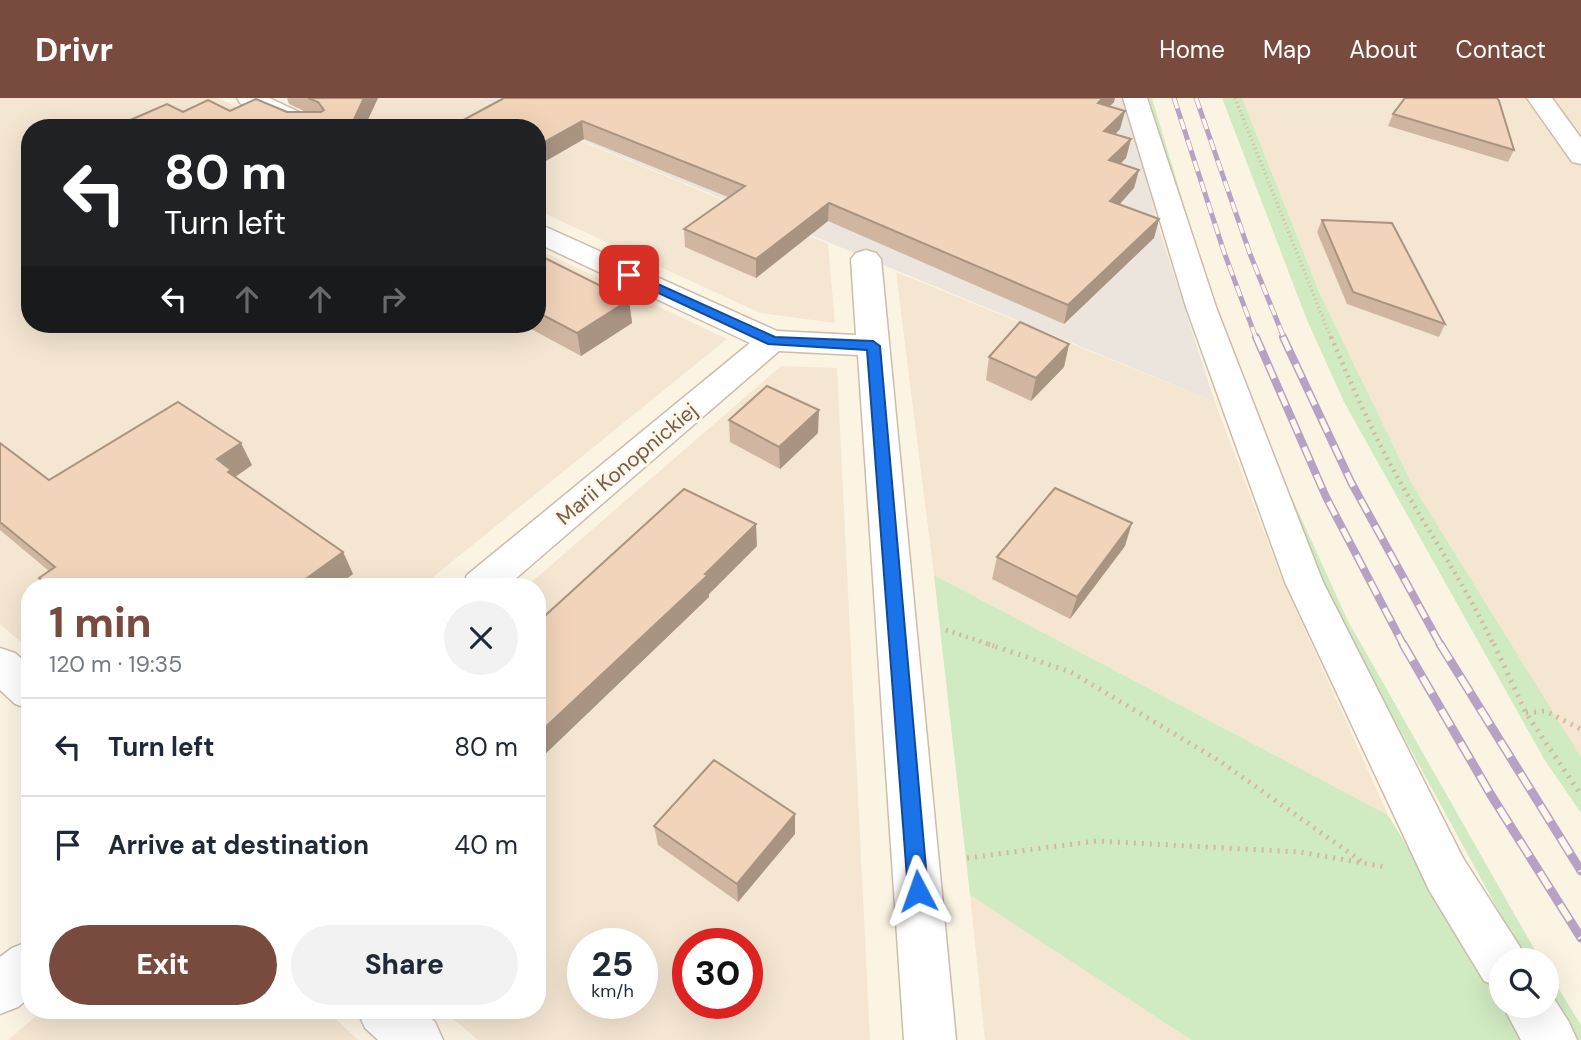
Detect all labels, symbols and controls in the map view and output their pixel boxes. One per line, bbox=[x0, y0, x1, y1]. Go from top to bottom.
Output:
text: Drivr bbox=[35, 28, 113, 71]
text: Home bbox=[1159, 34, 1225, 65]
text: Map bbox=[1263, 34, 1311, 65]
text: About bbox=[1349, 34, 1418, 65]
text: Contact bbox=[1456, 34, 1546, 65]
text: 80 m bbox=[164, 140, 287, 204]
icon: left bbox=[49, 147, 140, 238]
text: Turn left bbox=[164, 202, 286, 244]
pin bbox=[599, 245, 659, 305]
icon: arrive bbox=[610, 256, 648, 294]
icon: left bbox=[155, 280, 193, 318]
icon: ahead bbox=[228, 280, 266, 318]
icon: ahead bbox=[301, 280, 339, 318]
icon: right bbox=[374, 280, 412, 318]
street label: Marii Konopnickiej bbox=[551, 397, 703, 531]
text: 1 min bbox=[49, 595, 152, 650]
button: close bbox=[444, 601, 518, 675]
text: 120 m · 19:35 bbox=[49, 649, 182, 679]
icon: left bbox=[49, 728, 87, 766]
text: Turn left bbox=[108, 730, 215, 764]
text: 80 m bbox=[454, 730, 518, 764]
icon: arrive bbox=[49, 826, 87, 864]
text: Arrive at destination bbox=[108, 828, 369, 862]
text: 40 m bbox=[454, 828, 518, 862]
position arrow bbox=[881, 854, 955, 928]
button: Exit bbox=[49, 925, 277, 1005]
button: Share bbox=[291, 925, 518, 1005]
speed limit sign: 30 bbox=[672, 928, 763, 1019]
text: 25 bbox=[592, 941, 633, 987]
map controls bbox=[1489, 948, 1559, 1018]
button: search bbox=[1489, 948, 1559, 1018]
text: km/h bbox=[591, 979, 634, 1003]

